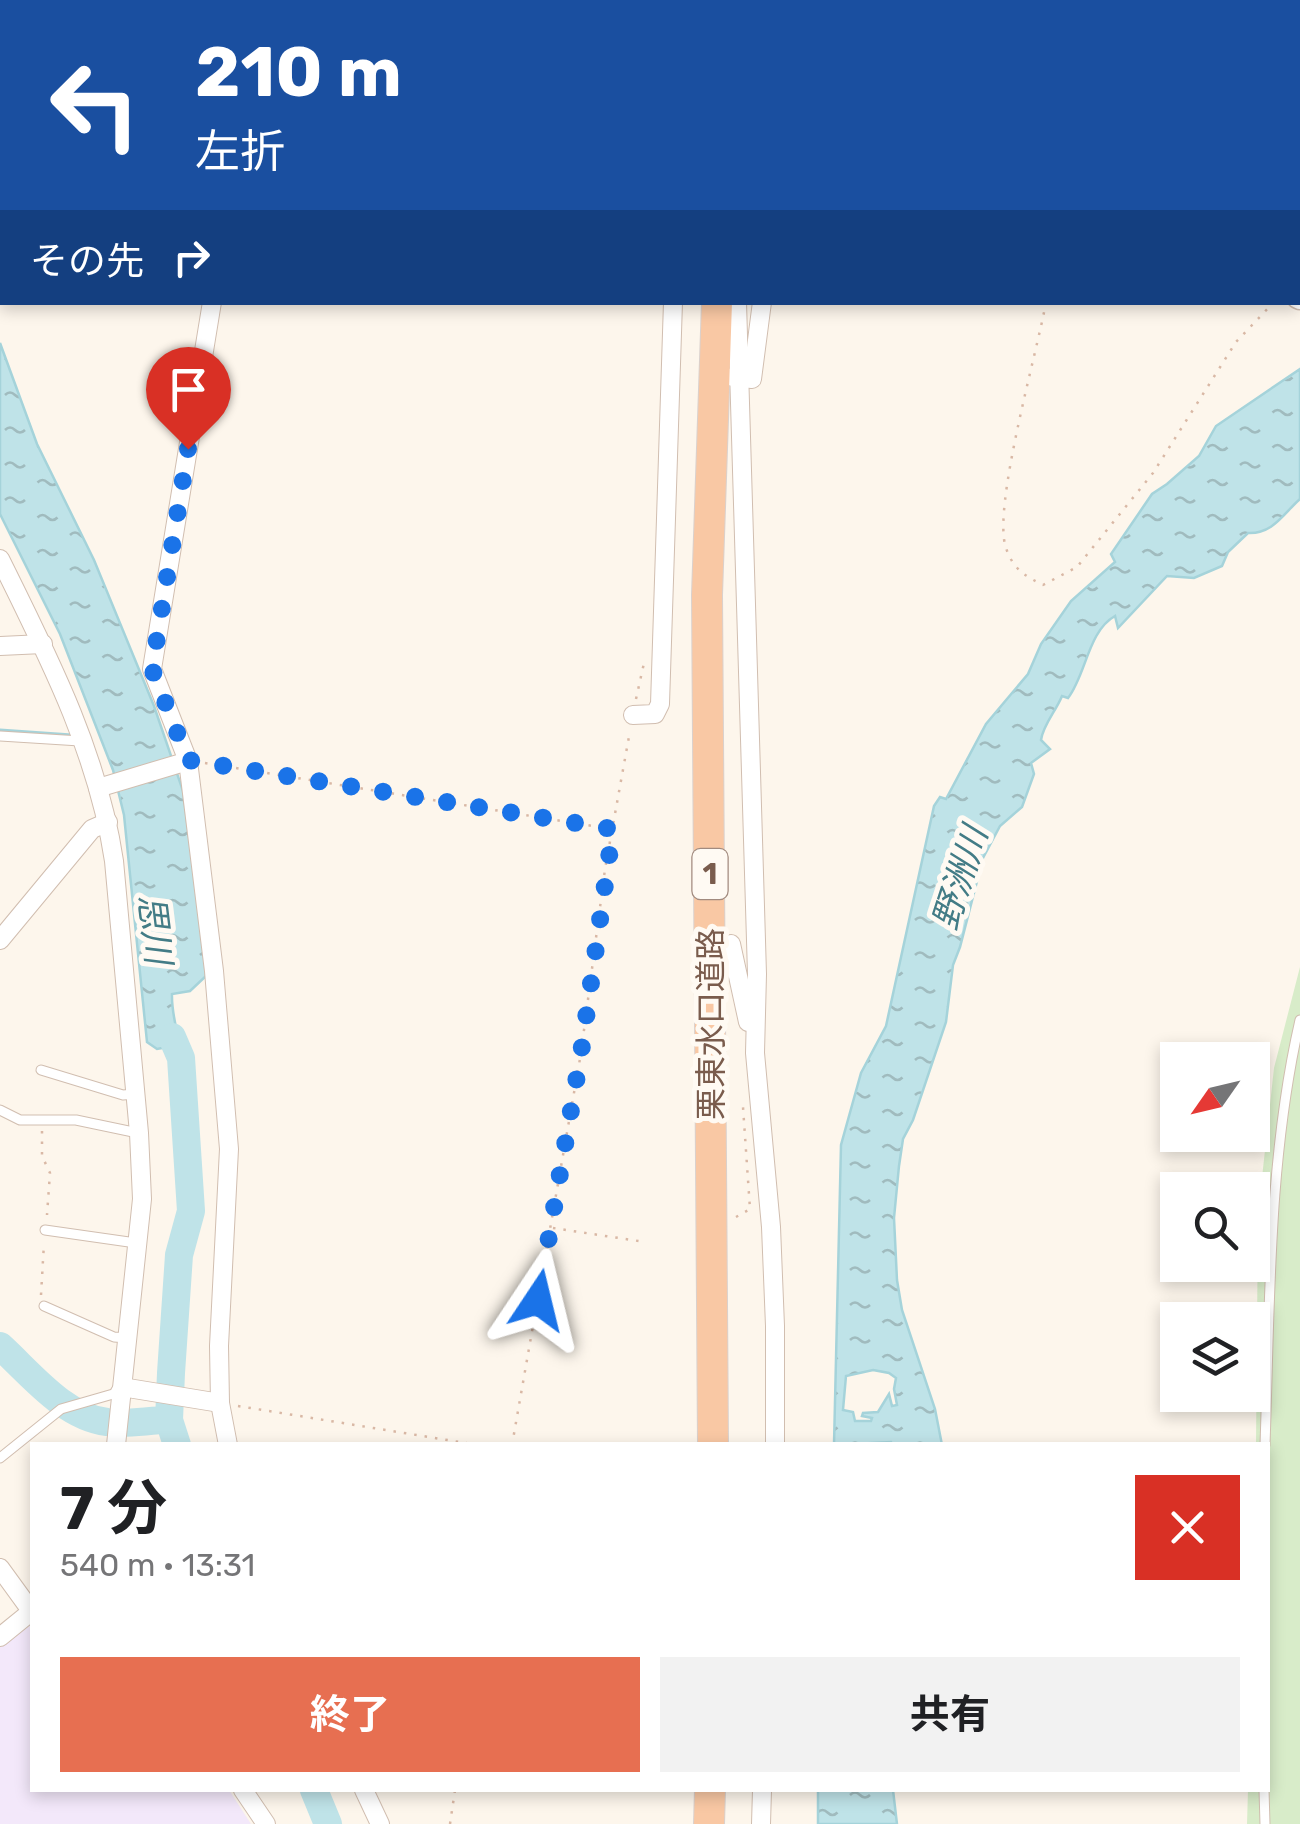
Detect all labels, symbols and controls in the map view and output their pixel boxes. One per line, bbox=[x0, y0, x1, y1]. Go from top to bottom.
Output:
text: 210 m bbox=[195, 31, 402, 114]
icon: left bbox=[30, 40, 160, 170]
text: 左折 bbox=[195, 125, 285, 178]
icon: right bbox=[164, 230, 219, 285]
text: その先 bbox=[30, 238, 144, 284]
pin bbox=[146, 347, 231, 450]
icon: arrive bbox=[161, 362, 216, 417]
water label: 野洲川 bbox=[924, 818, 997, 934]
road number: 1 bbox=[692, 849, 728, 899]
water label: 思川 bbox=[130, 892, 181, 970]
street label: 栗東水口道路 bbox=[692, 928, 730, 1120]
north arrow bbox=[1160, 1042, 1270, 1152]
map controls bbox=[1160, 1042, 1270, 1412]
button: search bbox=[1160, 1172, 1270, 1282]
position arrow bbox=[486, 1248, 590, 1352]
button: layers bbox=[1160, 1302, 1270, 1412]
text: 7 分 bbox=[60, 1473, 167, 1544]
button: close bbox=[1135, 1475, 1240, 1580]
text: 540 m · 13:31 bbox=[60, 1546, 255, 1584]
button: 終了 bbox=[60, 1657, 640, 1772]
button: 共有 bbox=[660, 1657, 1240, 1772]

